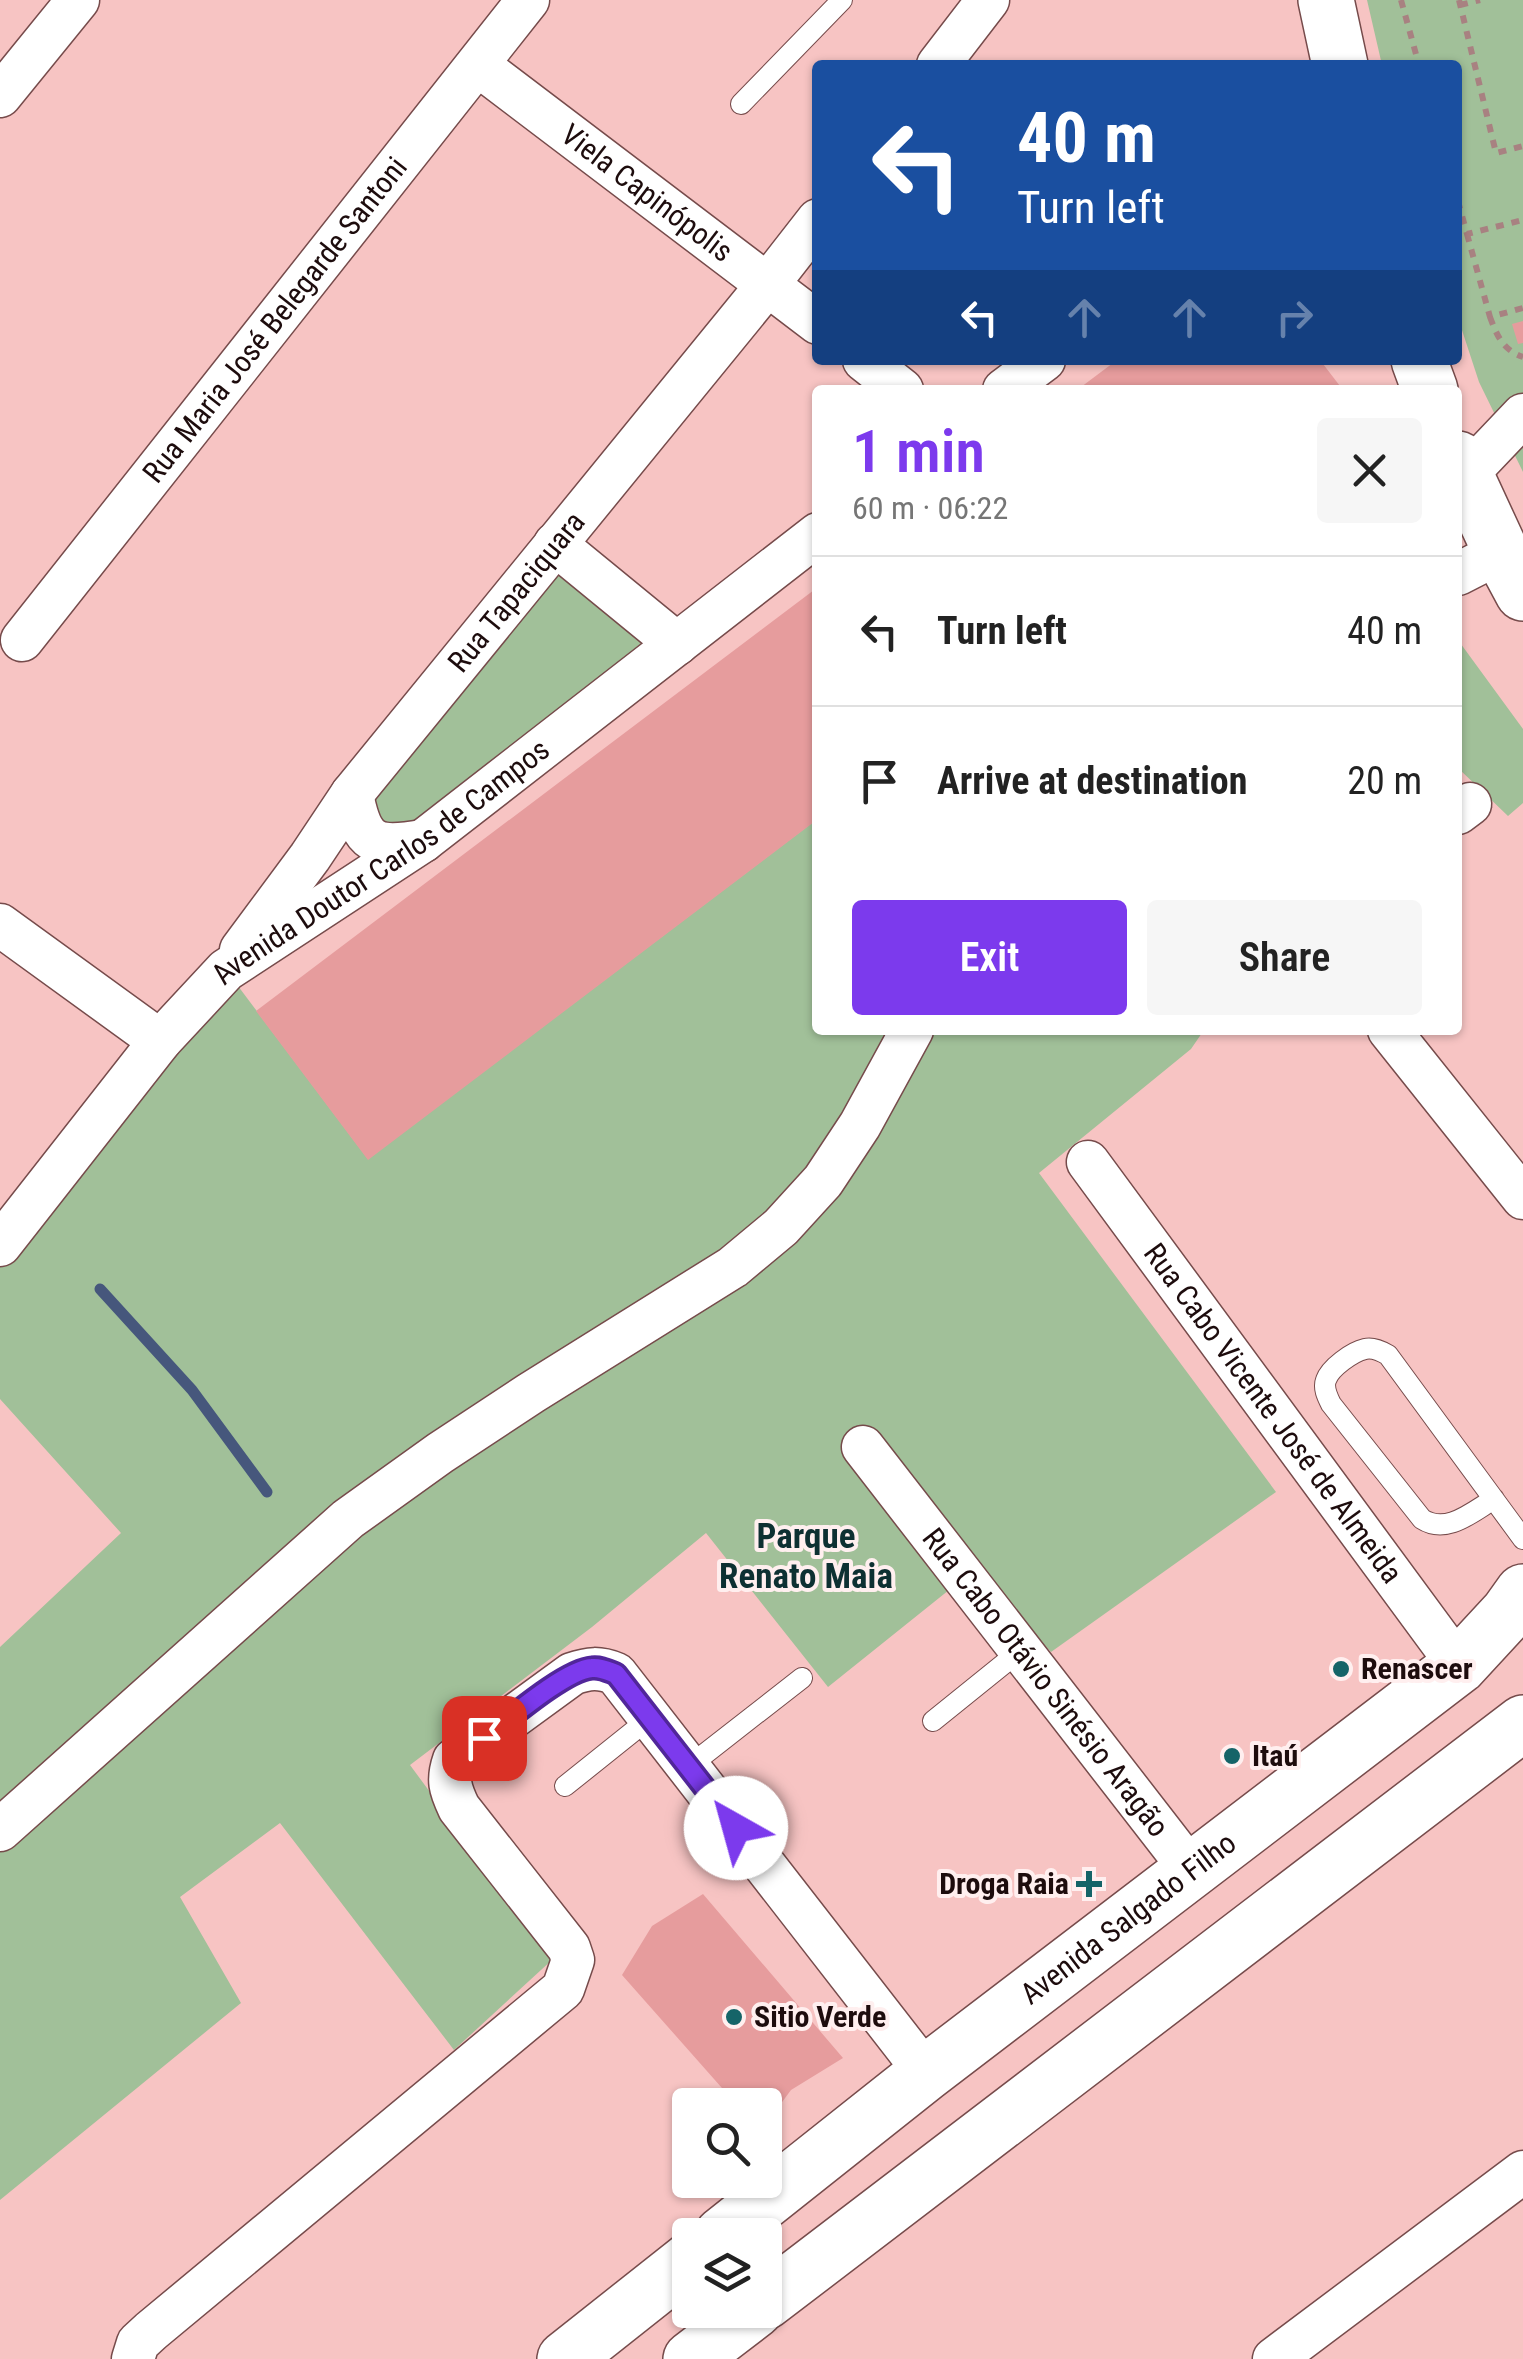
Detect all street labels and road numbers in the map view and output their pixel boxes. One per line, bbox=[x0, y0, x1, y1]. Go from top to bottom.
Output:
street label: Viela Capinópolis bbox=[555, 117, 740, 269]
street label: Rua Maria José Belegarde Santoni bbox=[135, 150, 414, 489]
street label: Rua Tapaciquara bbox=[441, 505, 592, 679]
street label: Avenida Doutor Carlos de Campos bbox=[204, 732, 556, 991]
street label: Rua Cabo Vicente José de Almeida bbox=[1137, 1236, 1410, 1590]
street label: Rua Cabo Otávio Sinésio Aragão bbox=[916, 1521, 1176, 1843]
street label: Avenida Salgado Filho bbox=[1013, 1825, 1243, 2011]

